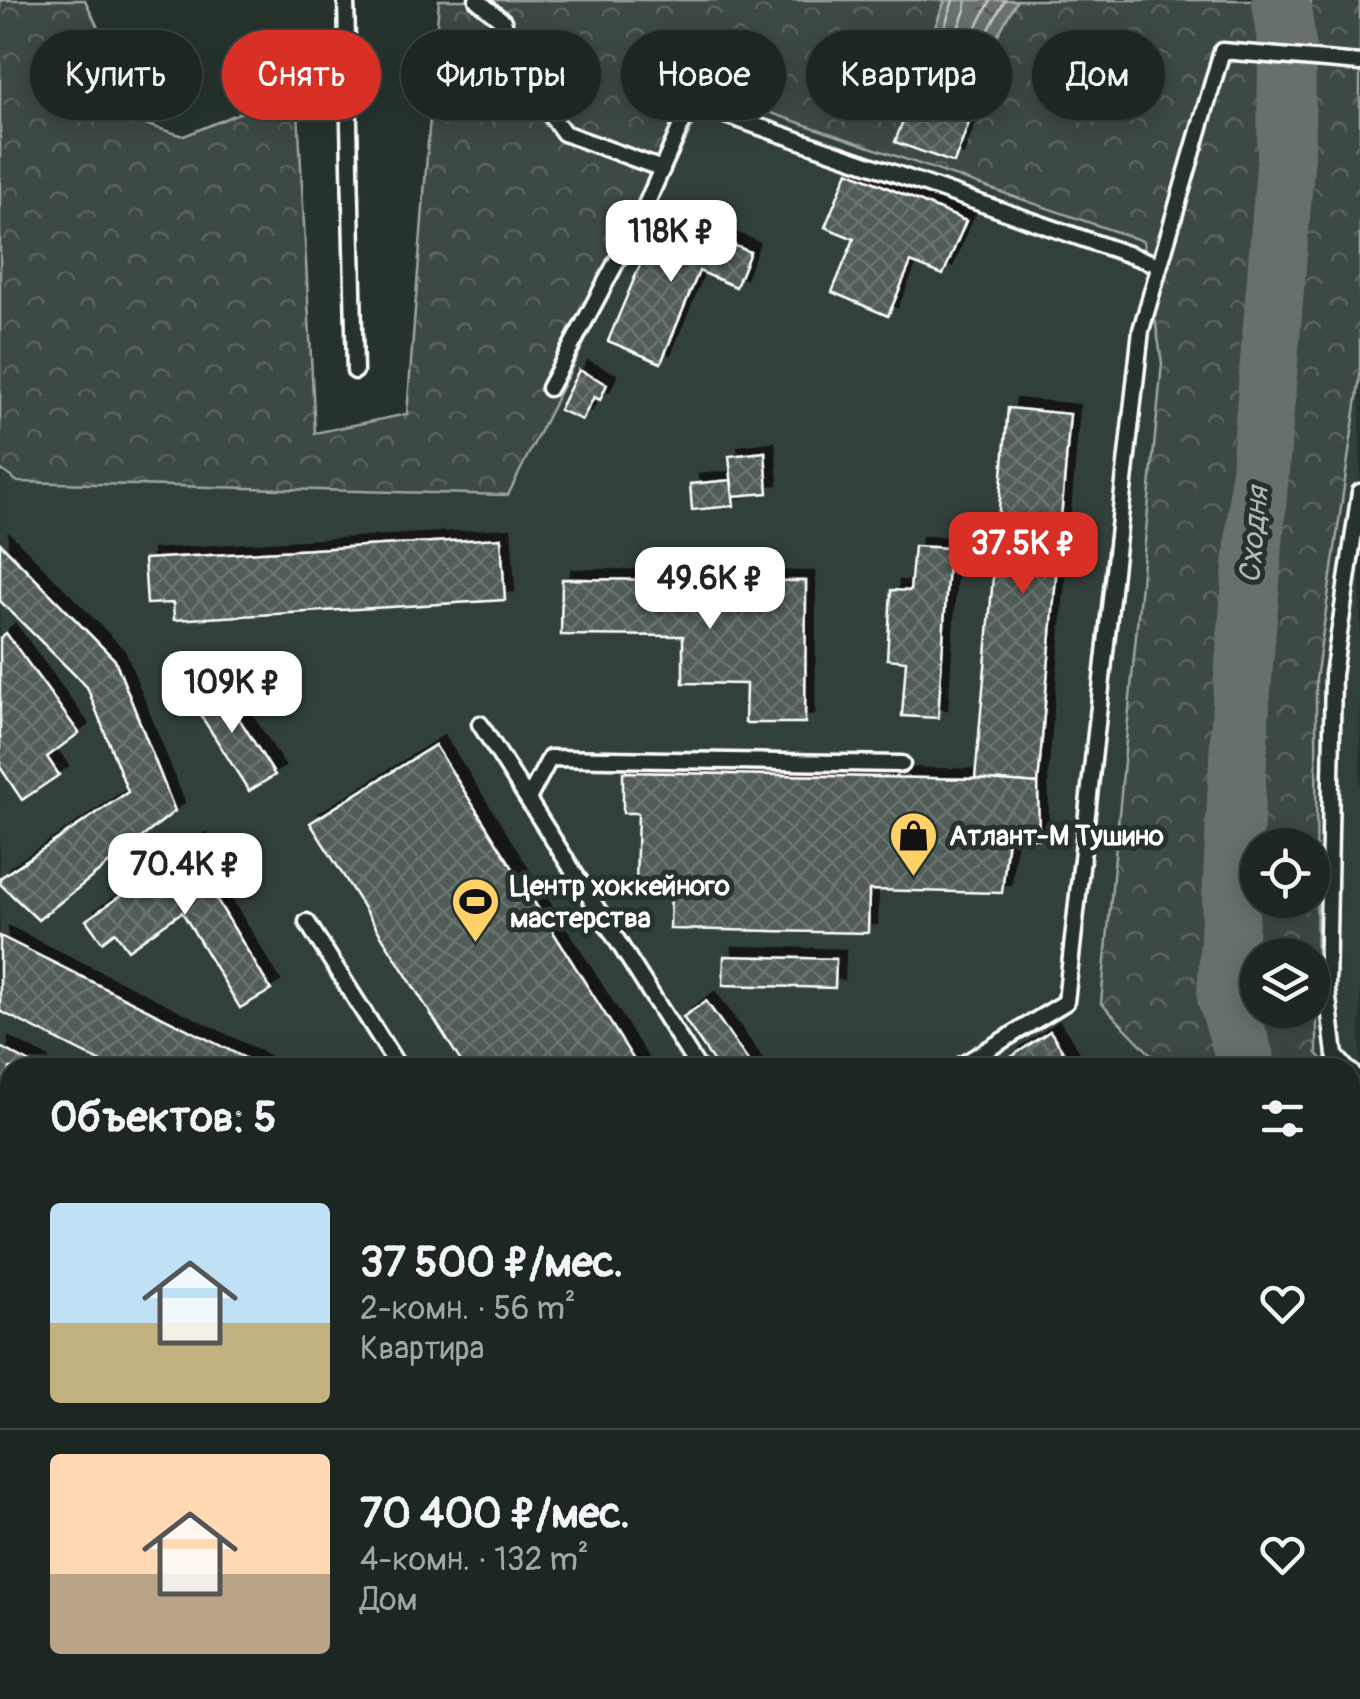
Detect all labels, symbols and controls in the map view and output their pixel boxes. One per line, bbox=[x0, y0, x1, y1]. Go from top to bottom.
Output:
chip: Купить bbox=[30, 30, 202, 120]
chip: Снять bbox=[222, 30, 381, 120]
chip: Фильтры bbox=[401, 30, 601, 120]
chip: Новое bbox=[621, 30, 786, 120]
chip: Квартира bbox=[806, 30, 1012, 120]
chip: Дом bbox=[1032, 30, 1165, 120]
pin: 118K ₽ bbox=[590, 200, 752, 285]
text: 118K ₽ bbox=[628, 212, 714, 252]
water label: Сходня bbox=[1231, 482, 1277, 585]
pin: 37.5K ₽ bbox=[931, 512, 1115, 597]
text: 37.5K ₽ bbox=[971, 524, 1075, 564]
pin: 49.6K ₽ bbox=[618, 547, 802, 632]
text: 49.6K ₽ bbox=[657, 559, 763, 599]
pin: 109K ₽ bbox=[151, 651, 313, 736]
text: 109K ₽ bbox=[184, 663, 280, 703]
shop icon: Атлант-М Тушино bbox=[888, 810, 940, 878]
place label: Атлант-М Тушино bbox=[949, 819, 1164, 854]
map controls bbox=[1240, 828, 1330, 1028]
button: locate bbox=[1240, 828, 1330, 918]
pin: 70.4K ₽ bbox=[93, 833, 277, 918]
text: 70.4K ₽ bbox=[130, 845, 240, 885]
place label: Центр хоккейного мастерства bbox=[510, 869, 730, 936]
sports icon: Центр хоккейного мастерства bbox=[449, 876, 501, 944]
button: layers bbox=[1240, 938, 1330, 1028]
icon: filters bbox=[1255, 1091, 1310, 1146]
text: Объектов: 5 bbox=[50, 1092, 277, 1144]
text: 37 500 ₽/мес. bbox=[360, 1237, 623, 1289]
icon: home bbox=[130, 1243, 250, 1363]
icon: heart bbox=[1255, 1276, 1310, 1331]
text: 2-комн. · 56 m² bbox=[360, 1289, 576, 1329]
text: Квартира bbox=[360, 1329, 484, 1369]
text: 70 400 ₽/мес. bbox=[360, 1488, 630, 1540]
icon: home bbox=[130, 1494, 250, 1614]
icon: heart bbox=[1255, 1527, 1310, 1582]
text: 4-комн. · 132 m² bbox=[360, 1540, 589, 1580]
text: Дом bbox=[360, 1580, 417, 1620]

